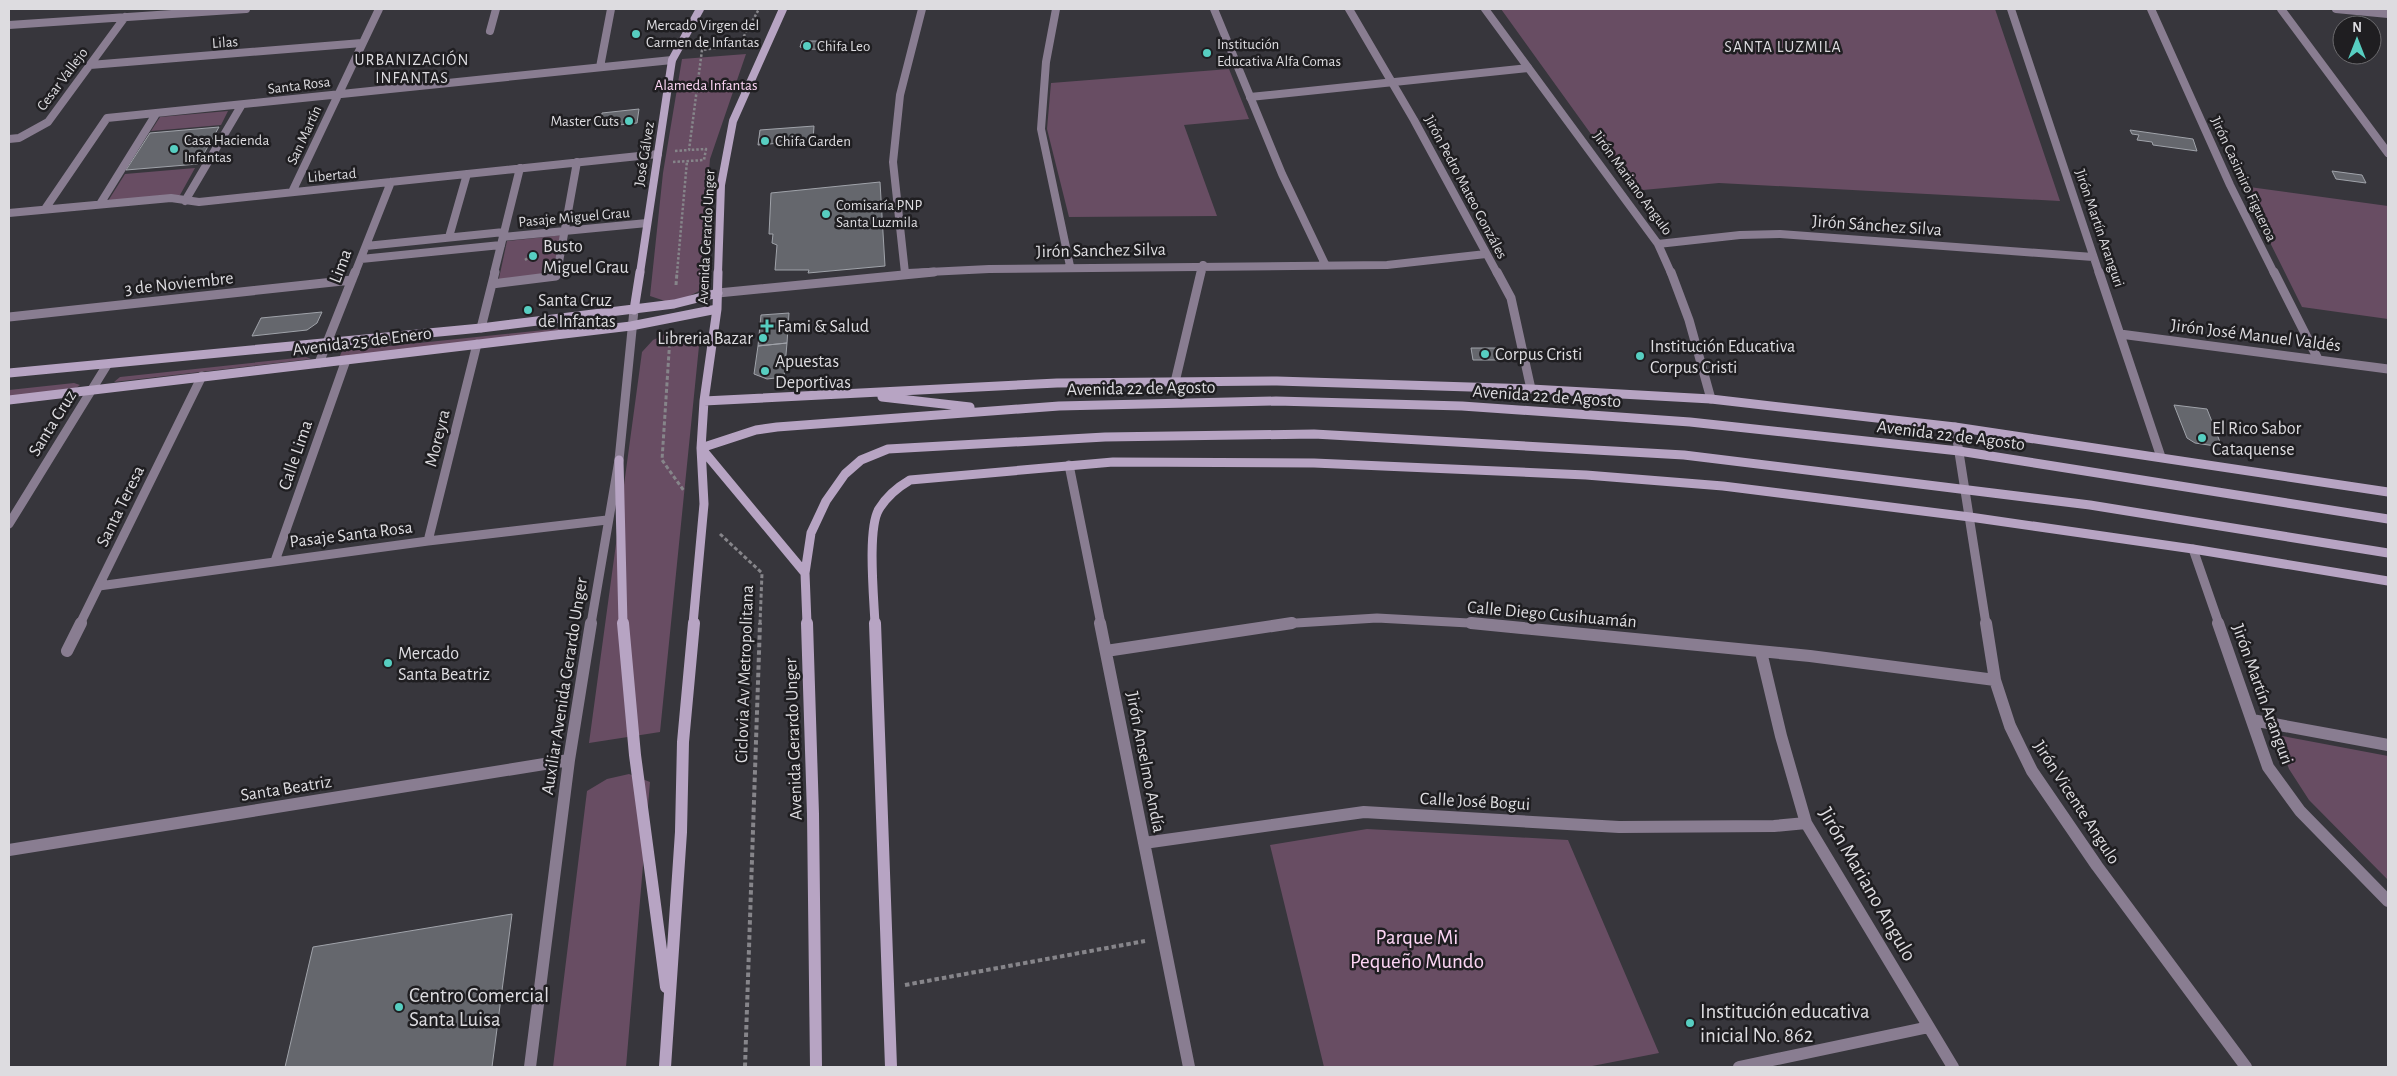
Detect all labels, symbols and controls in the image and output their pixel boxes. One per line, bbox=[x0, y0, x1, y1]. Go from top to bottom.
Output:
north arrow bbox=[2332, 15, 2382, 65]
place label: Mercado Virgen del Carmen de Infantas bbox=[646, 18, 759, 50]
text: N bbox=[2352, 21, 2362, 35]
marker: Mercado Virgen del Carmen de Infantas bbox=[630, 28, 642, 40]
street label: Lilas bbox=[212, 34, 239, 51]
place label: Institución Educativa Alfa Comas bbox=[1217, 37, 1341, 69]
place label: Chifa Leo bbox=[817, 39, 870, 54]
district label: SANTA LUZMILA bbox=[1724, 39, 1842, 55]
marker: Chifa Leo bbox=[801, 40, 813, 52]
street label: Cesar Vallejo bbox=[34, 45, 91, 113]
marker: Institución Educativa Alfa Comas bbox=[1201, 47, 1213, 59]
district label: URBANIZACIÓN INFANTAS bbox=[355, 50, 469, 86]
street label: Santa Rosa bbox=[267, 74, 331, 97]
park label: Alameda Infantas bbox=[655, 78, 757, 93]
street label: San Martín bbox=[284, 103, 325, 167]
street label: Jirón Pedro Mateo Gonzáles bbox=[1421, 113, 1510, 261]
place label: Master Cuts bbox=[550, 114, 619, 129]
street label: Jirón Casimiro Figueroa bbox=[2208, 114, 2279, 244]
marker: Master Cuts bbox=[623, 115, 635, 127]
street label: José Gálvez bbox=[632, 121, 657, 188]
street label: Jirón Mariano Angulo bbox=[1590, 129, 1675, 238]
place label: Casa Hacienda Infantas bbox=[184, 133, 269, 165]
place label: Chifa Garden bbox=[775, 134, 851, 149]
marker: Chifa Garden bbox=[759, 135, 771, 147]
marker: Casa Hacienda Infantas bbox=[168, 143, 180, 155]
street label: Libertad bbox=[307, 166, 357, 185]
street label: Jirón Martín Aranguri bbox=[2072, 167, 2127, 289]
street label: Avenida Gerardo Unger bbox=[695, 169, 718, 305]
place label: Comisaría PNP Santa Luzmila bbox=[836, 198, 923, 230]
street label: Pasaje Miguel Grau bbox=[518, 205, 631, 230]
marker: Comisaría PNP Santa Luzmila bbox=[820, 208, 832, 220]
street label: Jirón Sánchez Silva bbox=[1811, 212, 1942, 240]
place label: Busto Miguel Grau bbox=[543, 238, 629, 277]
street label: Jirón Sanchez Silva bbox=[1036, 241, 1166, 261]
street label: Lima bbox=[326, 247, 356, 286]
marker: Busto Miguel Grau bbox=[527, 250, 539, 262]
street label: 3 de Noviembre bbox=[124, 269, 234, 299]
place label: Santa Cruz de Infantas bbox=[538, 292, 616, 331]
marker: Santa Cruz de Infantas bbox=[522, 304, 534, 316]
street label: Jirón José Manuel Valdés bbox=[2170, 317, 2342, 355]
place label: Fami & Salud bbox=[777, 318, 869, 336]
marker: Fami & Salud bbox=[761, 320, 773, 332]
street label: Avenida 25 de Enero bbox=[292, 325, 433, 359]
place label: Libreria Bazar bbox=[657, 330, 753, 348]
marker: Libreria Bazar bbox=[757, 332, 769, 344]
place label: Institución Educativa Corpus Cristi bbox=[1650, 338, 1795, 377]
place label: Corpus Cristi bbox=[1495, 346, 1582, 364]
marker: Corpus Cristi bbox=[1479, 348, 1491, 360]
marker: Institución Educativa Corpus Cristi bbox=[1634, 350, 1646, 362]
place label: Apuestas Deportivas bbox=[775, 353, 851, 392]
marker: Apuestas Deportivas bbox=[759, 365, 771, 377]
street label: Avenida 22 de Agosto bbox=[1066, 379, 1216, 399]
street label: Avenida 22 de Agosto bbox=[1472, 383, 1622, 411]
street label: Santa Cruz bbox=[26, 387, 80, 460]
street label: Moreyra bbox=[422, 408, 454, 469]
street label: Calle Lima bbox=[276, 418, 316, 492]
street label: Avenida 22 de Agosto bbox=[1876, 418, 2026, 454]
place label: El Rico Sabor Cataquense bbox=[2212, 420, 2302, 459]
marker: El Rico Sabor Cataquense bbox=[2196, 432, 2208, 444]
street label: Santa Teresa bbox=[94, 463, 148, 550]
street label: Pasaje Santa Rosa bbox=[289, 519, 414, 551]
street label: Auxiliar Avenida Gerardo Unger bbox=[539, 576, 591, 796]
street label: Ciclovia Av Metropolitana bbox=[733, 585, 757, 763]
street label: Calle Diego Cusihuamán bbox=[1466, 599, 1638, 631]
street label: Jirón Martín Aranguri bbox=[2228, 622, 2296, 767]
place label: Mercado Santa Beatriz bbox=[398, 645, 490, 684]
marker: Mercado Santa Beatriz bbox=[382, 657, 394, 669]
street label: Avenida Gerardo Unger bbox=[782, 657, 806, 820]
street label: Jirón Anselmo Andía bbox=[1123, 690, 1168, 834]
street label: Jirón Vicente Angulo bbox=[2030, 738, 2123, 868]
street label: Santa Beatriz bbox=[239, 773, 333, 805]
street label: Calle José Bogui bbox=[1419, 790, 1531, 814]
street label: Jirón Mariano Angulo bbox=[1815, 804, 1920, 965]
park label: Parque Mi Pequeño Mundo bbox=[1350, 927, 1484, 972]
place label: Centro Comercial Santa Luisa bbox=[409, 985, 549, 1030]
marker: Centro Comercial Santa Luisa bbox=[393, 1001, 405, 1013]
place label: Institución educativa inicial No. 862 bbox=[1700, 1001, 1870, 1046]
marker: Institución educativa inicial No. 862 bbox=[1684, 1017, 1696, 1029]

